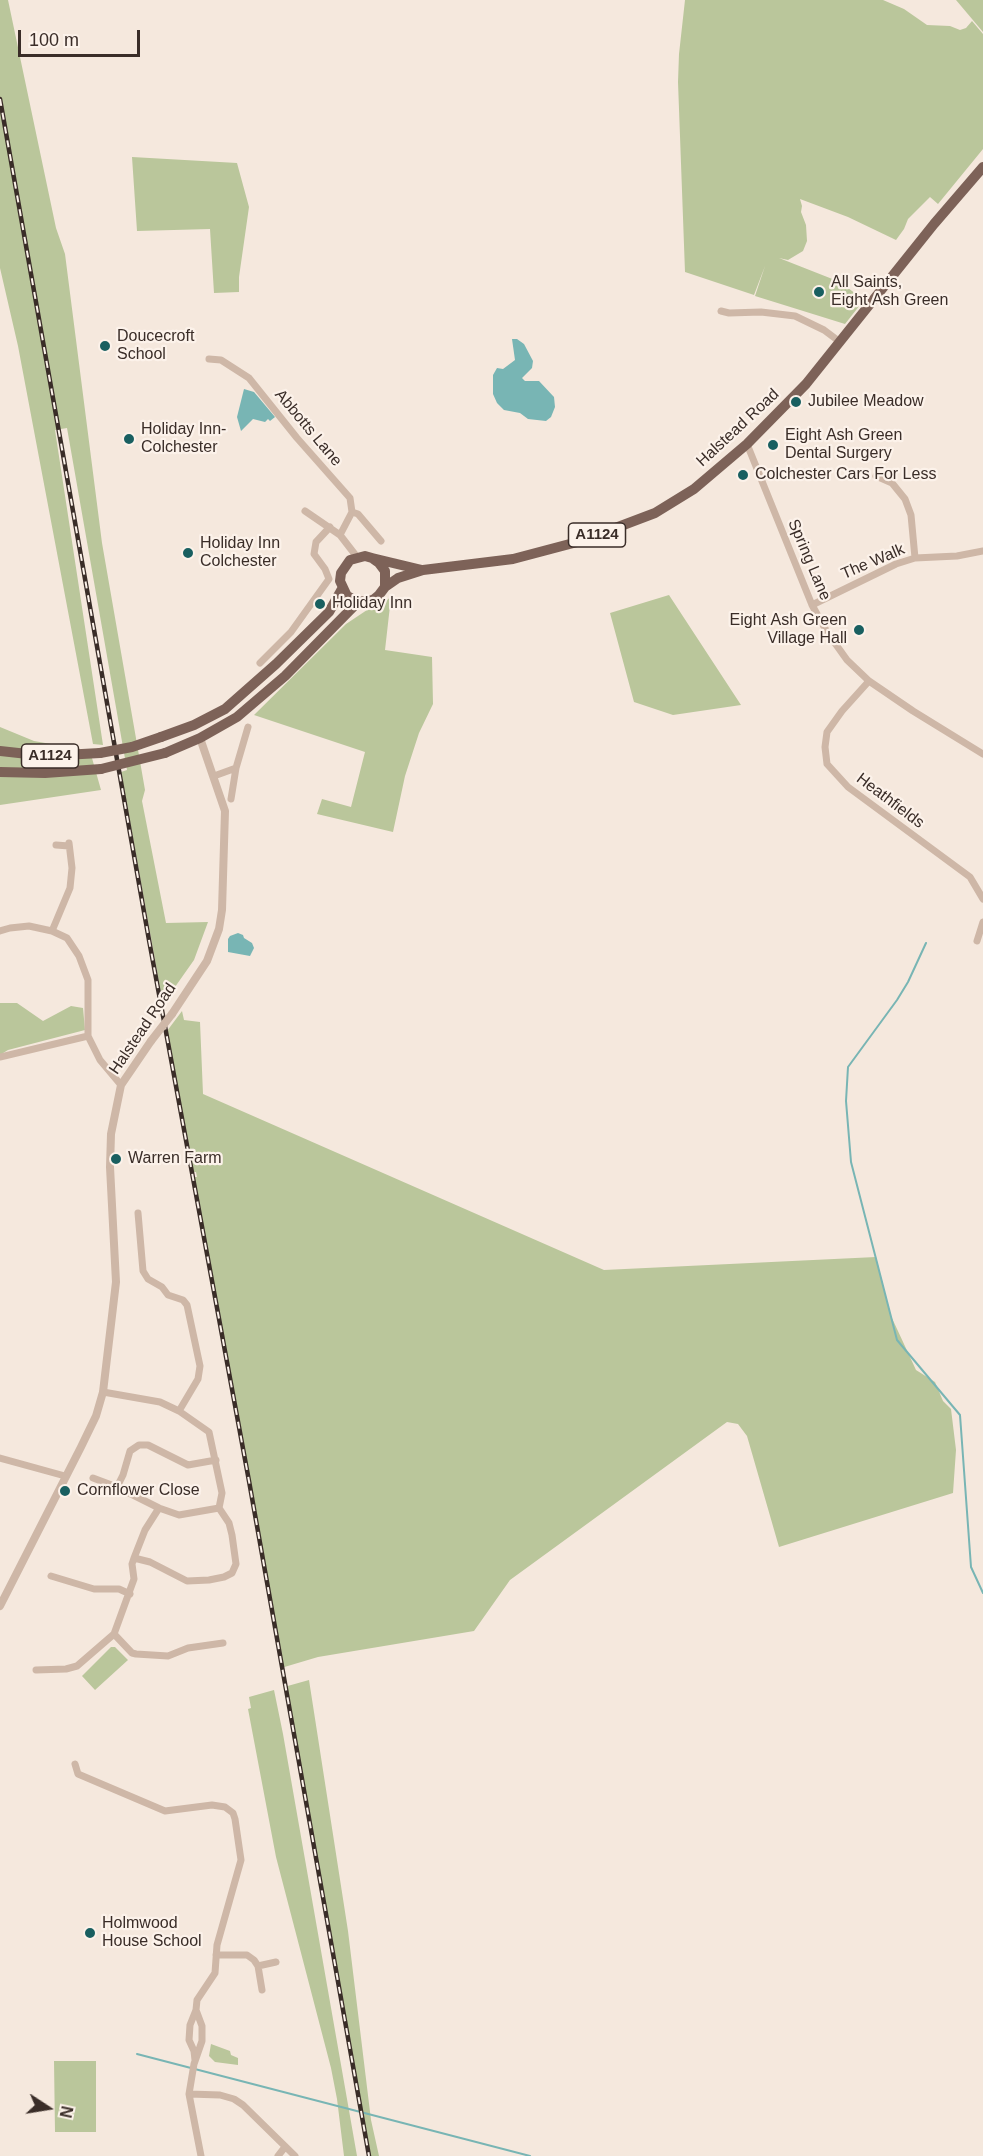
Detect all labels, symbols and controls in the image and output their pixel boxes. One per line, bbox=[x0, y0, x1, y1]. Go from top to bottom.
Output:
scale bar bbox=[21, 18, 142, 56]
text: 100 m bbox=[29, 30, 79, 50]
place label: All Saints, Eight Ash Green bbox=[831, 273, 948, 311]
marker: All Saints, Eight Ash Green bbox=[812, 285, 826, 299]
place label: Doucecroft School bbox=[117, 327, 194, 365]
marker: Doucecroft School bbox=[98, 339, 112, 353]
street label: Halstead Road bbox=[693, 385, 783, 471]
street label: Abbotts Lane bbox=[270, 386, 346, 470]
place label: Jubilee Meadow bbox=[808, 392, 924, 412]
marker: Jubilee Meadow bbox=[789, 395, 803, 409]
place label: Holiday Inn- Colchester bbox=[141, 420, 226, 458]
place label: Eight Ash Green Dental Surgery bbox=[785, 426, 902, 464]
marker: Holiday Inn- Colchester bbox=[122, 432, 136, 446]
marker: Eight Ash Green Dental Surgery bbox=[766, 438, 780, 452]
place label: Colchester Cars For Less bbox=[755, 465, 936, 485]
marker: Colchester Cars For Less bbox=[736, 468, 750, 482]
street label: Spring Lane bbox=[783, 517, 835, 603]
road number: A1124 bbox=[568, 523, 626, 547]
place label: Holiday Inn Colchester bbox=[200, 534, 280, 572]
street label: The Walk bbox=[838, 540, 908, 584]
marker: Holiday Inn Colchester bbox=[181, 546, 195, 560]
place label: Holiday Inn bbox=[332, 594, 412, 614]
marker: Holiday Inn bbox=[313, 597, 327, 611]
place label: Eight Ash Green Village Hall bbox=[730, 611, 847, 649]
marker: Eight Ash Green Village Hall bbox=[852, 623, 866, 637]
road number: A1124 bbox=[22, 744, 78, 768]
street label: Heathfields bbox=[852, 769, 928, 833]
street label: Halstead Road bbox=[105, 980, 181, 1078]
place label: Warren Farm bbox=[128, 1149, 222, 1169]
marker: Warren Farm bbox=[109, 1152, 123, 1166]
place label: Cornflower Close bbox=[77, 1481, 200, 1501]
marker: Cornflower Close bbox=[58, 1484, 72, 1498]
place label: Holmwood House School bbox=[102, 1914, 202, 1952]
marker: Holmwood House School bbox=[83, 1926, 97, 1940]
north arrow bbox=[18, 2078, 78, 2138]
text: N bbox=[57, 2104, 76, 2119]

